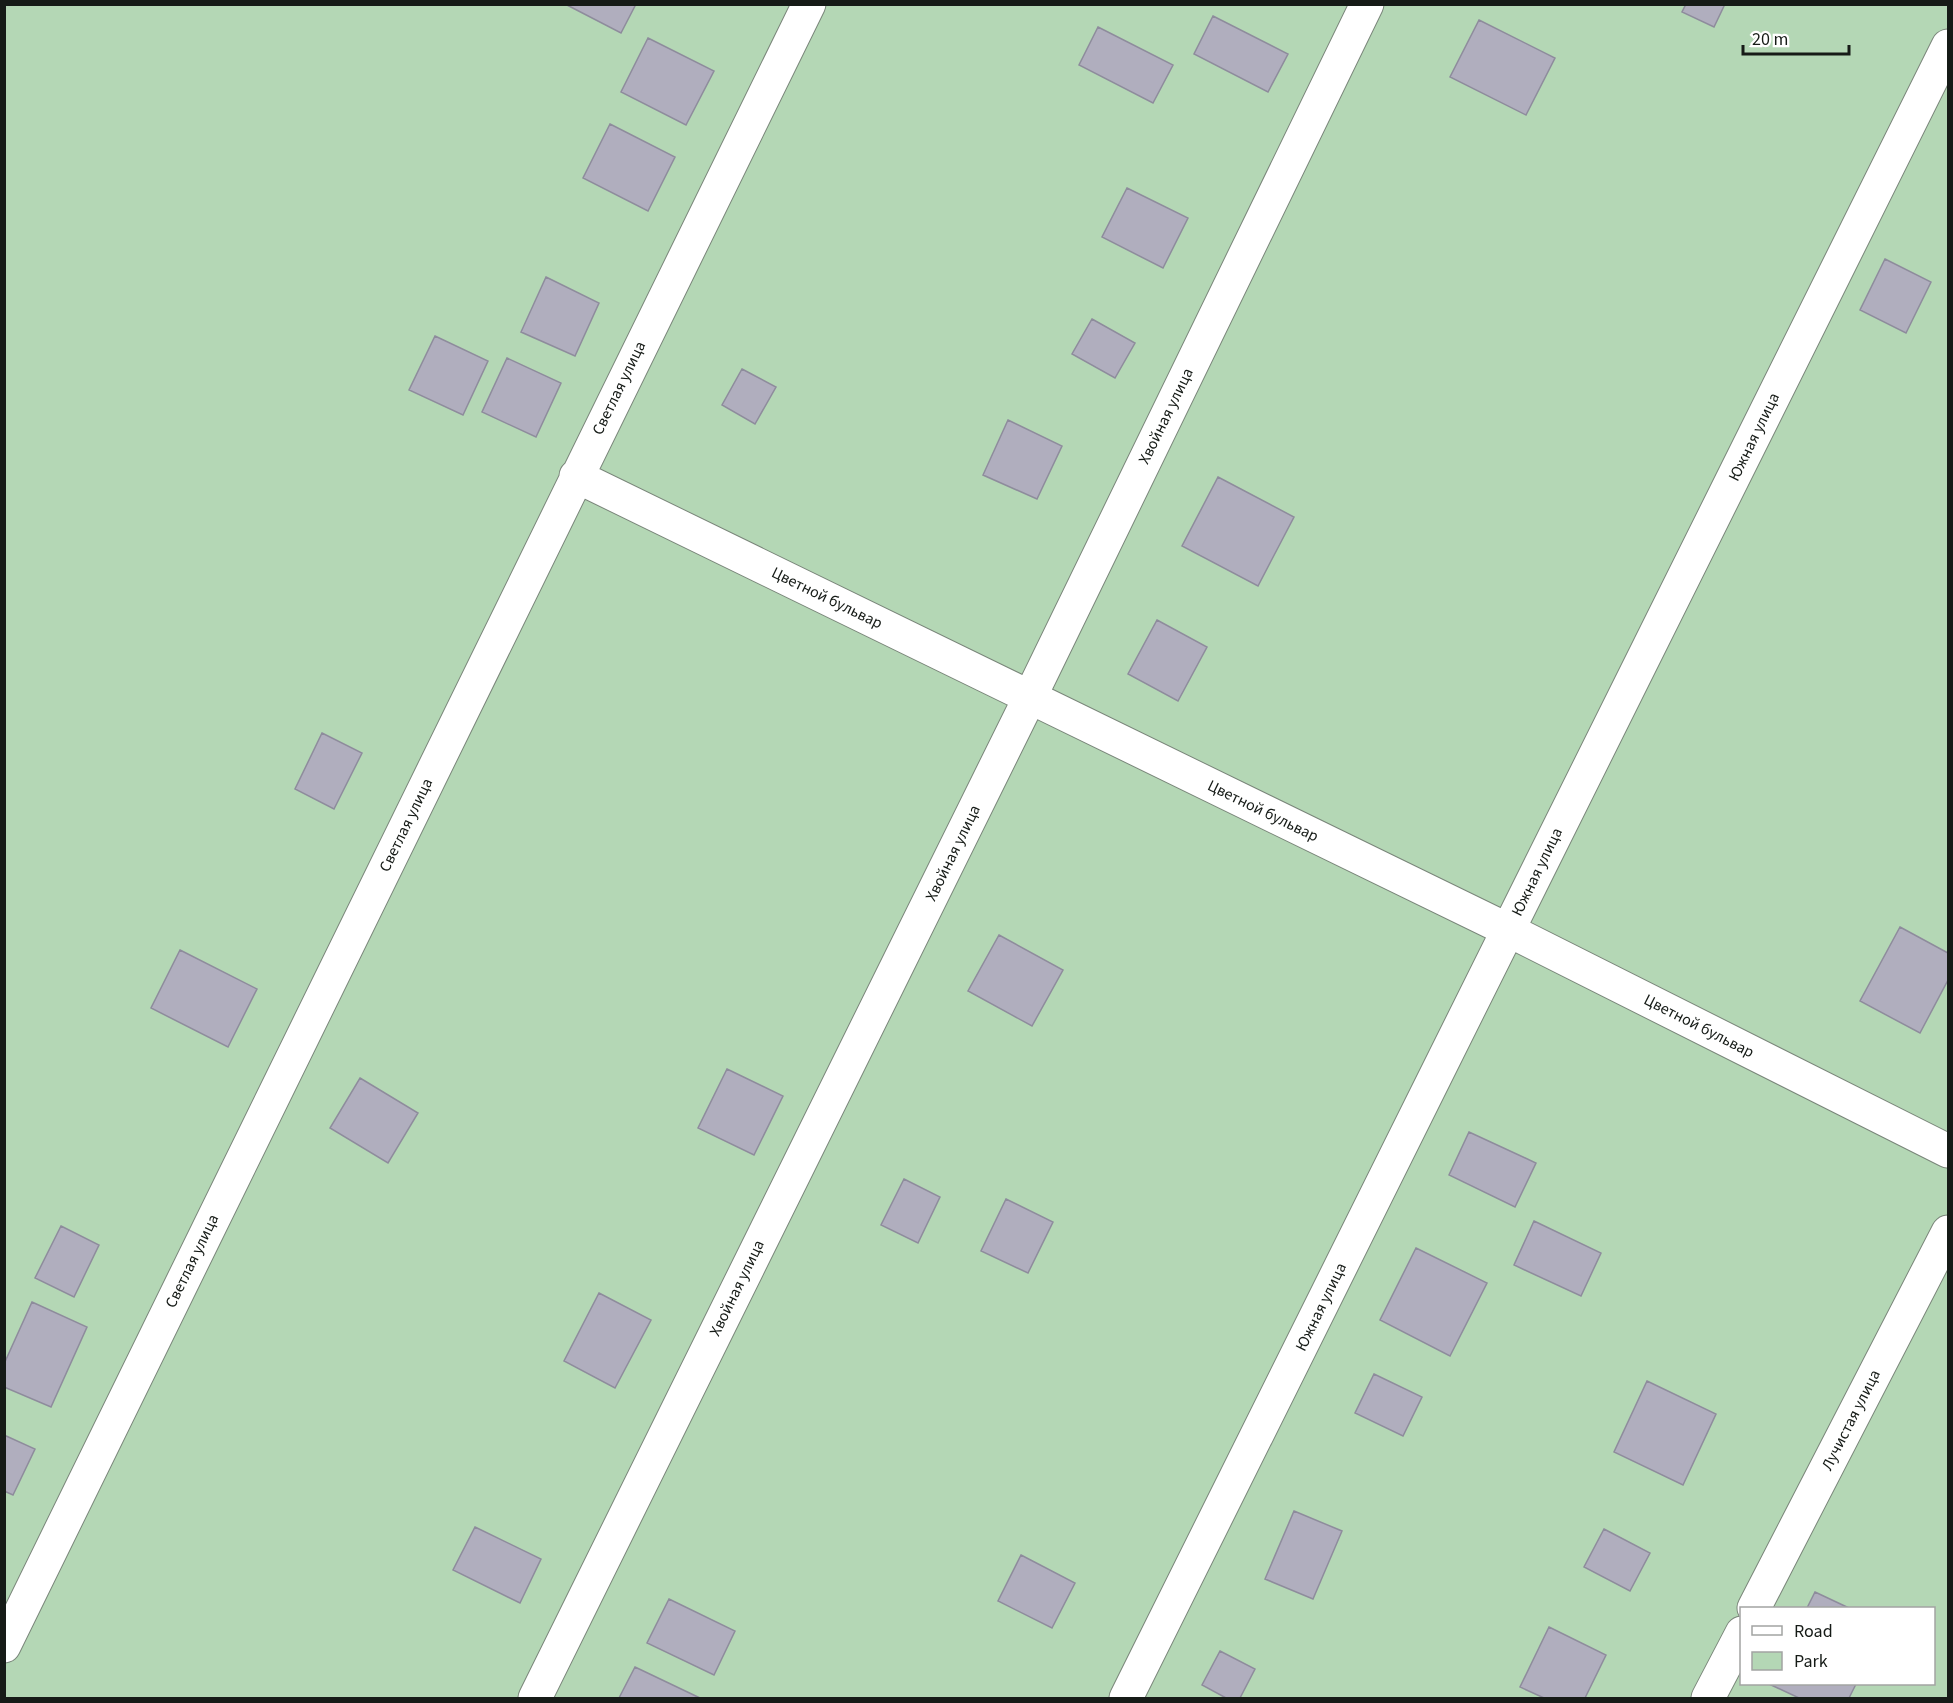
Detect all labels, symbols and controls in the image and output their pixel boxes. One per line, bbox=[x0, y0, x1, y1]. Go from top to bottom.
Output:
scale bar bbox=[1743, 18, 1850, 56]
text: 20 m bbox=[1752, 27, 1788, 52]
street label: Светлая улица bbox=[587, 337, 651, 439]
street label: Хвойная улица bbox=[1133, 364, 1199, 468]
street label: Южная улица bbox=[1723, 389, 1785, 485]
street label: Цветной бульвар bbox=[768, 562, 886, 634]
street label: Светлая улица bbox=[374, 774, 438, 876]
street label: Цветной бульвар bbox=[1204, 775, 1322, 847]
street label: Хвойная улица bbox=[920, 801, 986, 905]
street label: Южная улица bbox=[1506, 824, 1568, 920]
street label: Цветной бульвар bbox=[1640, 989, 1758, 1063]
street label: Светлая улица bbox=[160, 1210, 224, 1312]
street label: Хвойная улица bbox=[704, 1236, 770, 1340]
street label: Южная улица bbox=[1290, 1259, 1352, 1355]
street label: Лучистая улица bbox=[1816, 1366, 1886, 1474]
legend bbox=[1740, 1607, 1935, 1685]
text: Road bbox=[1794, 1619, 1833, 1644]
text: Park bbox=[1794, 1649, 1828, 1674]

